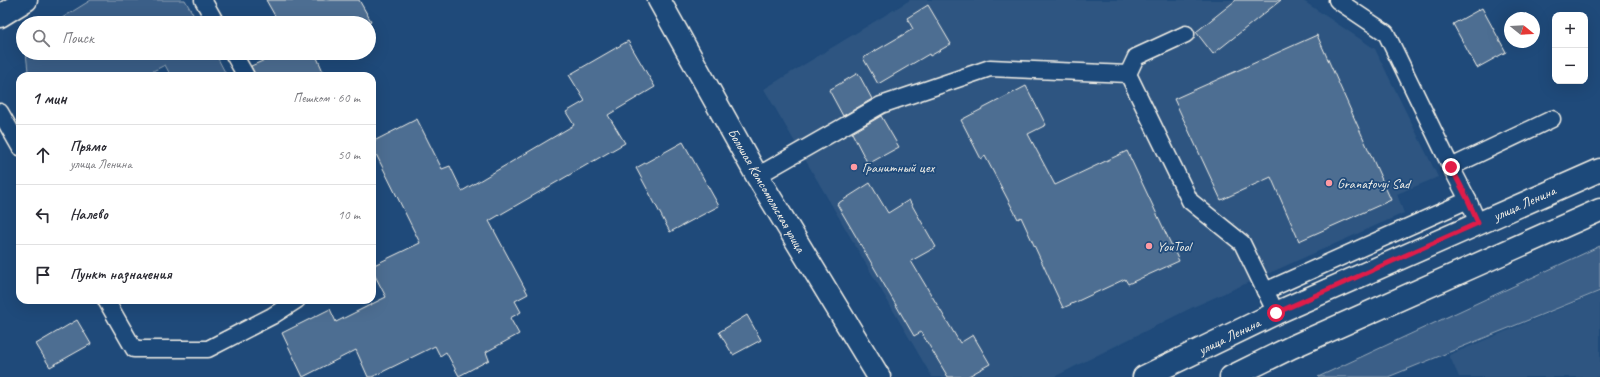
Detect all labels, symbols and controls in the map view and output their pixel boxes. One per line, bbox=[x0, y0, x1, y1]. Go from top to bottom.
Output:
north arrow bbox=[1504, 12, 1540, 48]
map controls bbox=[1552, 12, 1588, 84]
button: + bbox=[1552, 12, 1588, 48]
search box bbox=[16, 16, 376, 60]
icon: search bbox=[30, 27, 52, 49]
text: Поиск bbox=[62, 29, 94, 48]
button: − bbox=[1552, 48, 1588, 84]
text: 1 мин bbox=[32, 88, 67, 109]
text: Пешком · 60 m bbox=[293, 90, 360, 106]
street label: Большая Комсомольская улица bbox=[724, 125, 810, 257]
text: Прямо bbox=[70, 137, 106, 156]
icon: ahead bbox=[32, 144, 54, 166]
text: 50 m bbox=[338, 147, 360, 163]
text: улица Ленина bbox=[70, 156, 132, 172]
route end bbox=[1442, 158, 1460, 176]
place label: Гранитный цех bbox=[862, 159, 935, 176]
marker: Гранитный цех bbox=[849, 162, 859, 172]
place label: Granatovyi Sad bbox=[1337, 175, 1412, 192]
marker: Granatovyi Sad bbox=[1324, 178, 1334, 188]
street label: улица Ленина bbox=[1489, 182, 1559, 225]
icon: left bbox=[32, 204, 54, 226]
text: Налево bbox=[70, 205, 108, 224]
text: 10 m bbox=[338, 207, 360, 223]
place label: YouTool bbox=[1157, 238, 1193, 255]
marker: YouTool bbox=[1144, 241, 1154, 251]
icon: arrive bbox=[32, 264, 54, 286]
text: Пункт назначения bbox=[70, 265, 172, 284]
route start bbox=[1267, 304, 1285, 322]
street label: улица Ленина bbox=[1195, 314, 1264, 359]

